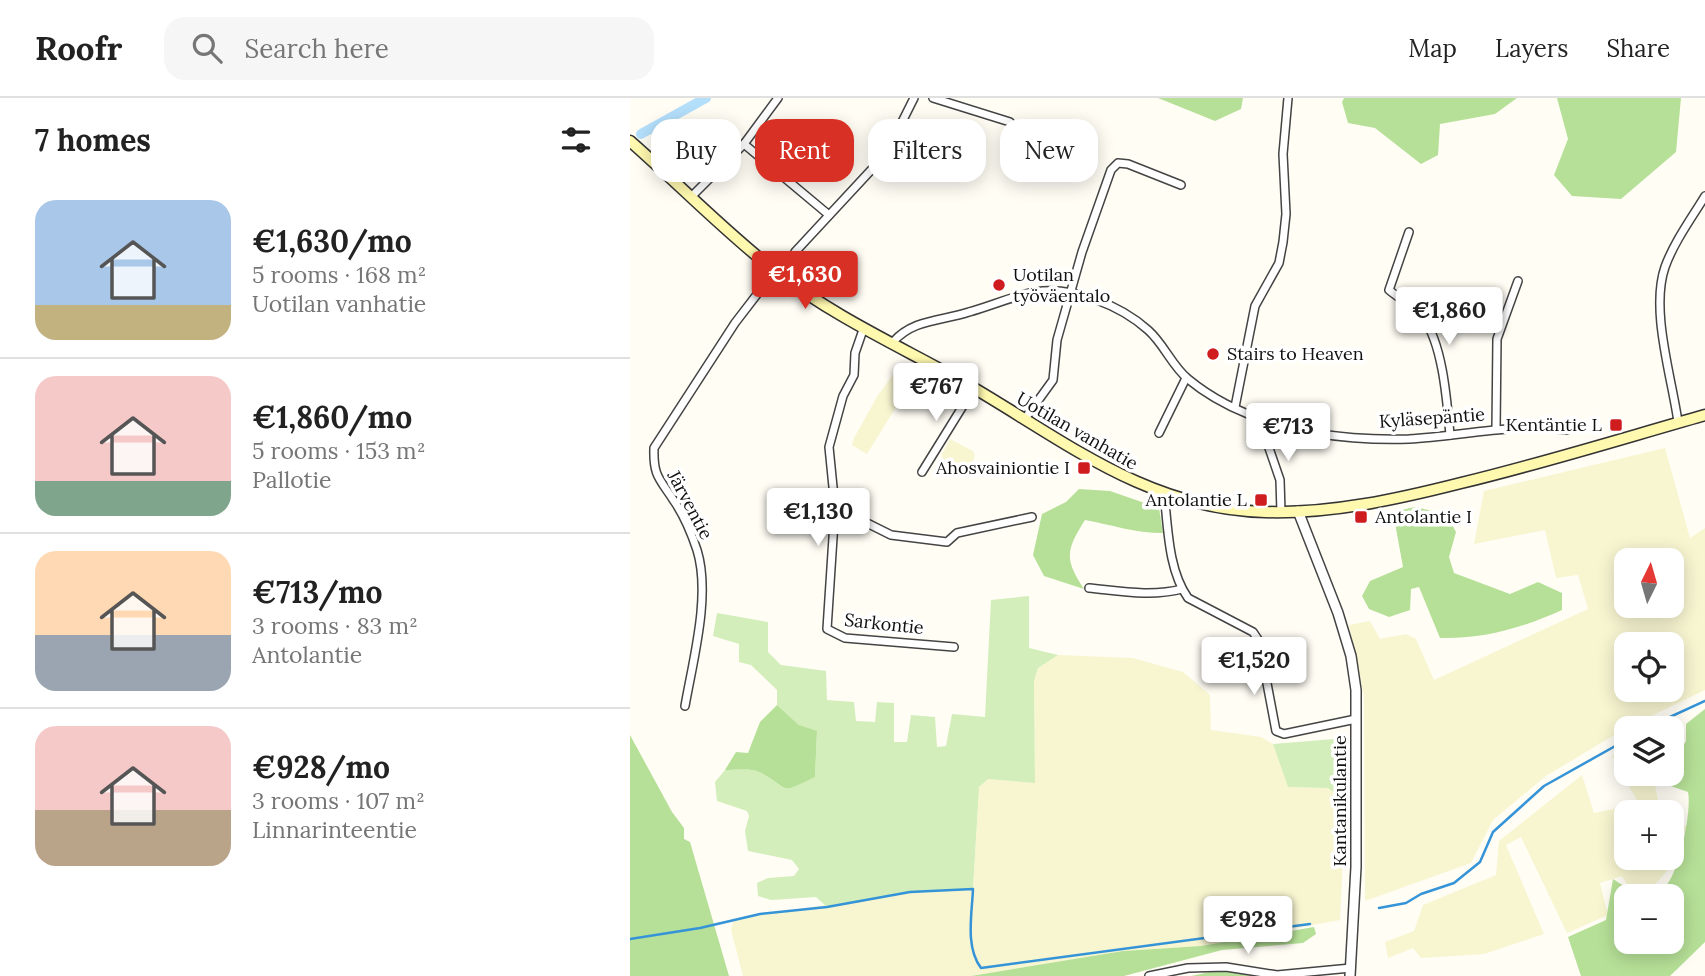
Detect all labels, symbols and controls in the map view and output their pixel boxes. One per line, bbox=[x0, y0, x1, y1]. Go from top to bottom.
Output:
search box bbox=[164, 17, 654, 80]
text: Roofr bbox=[35, 27, 122, 69]
icon: search bbox=[188, 29, 226, 67]
text: Search here bbox=[244, 32, 389, 65]
text: Map bbox=[1408, 33, 1457, 64]
text: Layers bbox=[1495, 33, 1568, 64]
text: Share bbox=[1606, 33, 1670, 64]
chip: Buy bbox=[651, 119, 741, 182]
chip: Rent bbox=[755, 119, 854, 182]
chip: Filters bbox=[868, 119, 986, 182]
chip: New bbox=[1000, 119, 1098, 182]
text: 7 homes bbox=[35, 121, 151, 159]
icon: filters bbox=[557, 121, 595, 159]
text: €1,630/mo bbox=[252, 222, 412, 260]
icon: home bbox=[91, 228, 175, 312]
pin: €1,630 bbox=[748, 252, 862, 311]
text: €1,630 bbox=[768, 259, 842, 288]
text: 5 rooms · 168 m² bbox=[252, 260, 426, 289]
place label: Uotilan työväentalo bbox=[1013, 263, 1110, 307]
marker: Uotilan työväentalo bbox=[991, 277, 1007, 293]
pin: €1,860 bbox=[1392, 288, 1506, 347]
text: Uotilan vanhatie bbox=[252, 289, 426, 318]
text: €1,860 bbox=[1412, 295, 1486, 324]
place label: Stairs to Heaven bbox=[1227, 342, 1364, 365]
marker: Stairs to Heaven bbox=[1205, 346, 1221, 362]
pin: €767 bbox=[895, 364, 977, 423]
text: €767 bbox=[909, 371, 963, 400]
street label: Uotilan vanhatie bbox=[1012, 387, 1142, 475]
text: €1,860/mo bbox=[252, 398, 412, 436]
street label: Kyläsepäntie bbox=[1378, 402, 1486, 433]
icon: home bbox=[91, 404, 175, 488]
pin: €713 bbox=[1247, 404, 1329, 463]
text: €713 bbox=[1262, 411, 1314, 440]
place label: Kentäntie L bbox=[1506, 413, 1603, 436]
marker: Kentäntie L bbox=[1608, 417, 1624, 433]
text: 5 rooms · 153 m² bbox=[252, 436, 426, 465]
place label: Ahosvainiontie I bbox=[935, 456, 1070, 479]
marker: Ahosvainiontie I bbox=[1076, 460, 1092, 476]
text: Pallotie bbox=[252, 465, 331, 494]
street label: Järventie bbox=[662, 465, 718, 543]
place label: Antolantie L bbox=[1145, 488, 1248, 511]
pin: €1,130 bbox=[761, 489, 875, 548]
marker: Antolantie L bbox=[1253, 492, 1269, 508]
text: €1,130 bbox=[783, 496, 853, 525]
place label: Antolantie I bbox=[1374, 505, 1472, 528]
marker: Antolantie I bbox=[1353, 509, 1369, 525]
north arrow bbox=[1614, 548, 1684, 618]
map controls bbox=[1614, 548, 1684, 954]
text: €713/mo bbox=[252, 573, 383, 611]
icon: home bbox=[91, 579, 175, 663]
street label: Sarkontie bbox=[843, 608, 925, 639]
text: 3 rooms · 83 m² bbox=[252, 611, 418, 640]
button: locate bbox=[1614, 632, 1684, 702]
pin: €1,520 bbox=[1197, 638, 1311, 697]
text: Antolantie bbox=[252, 640, 362, 669]
text: €1,520 bbox=[1217, 645, 1291, 674]
button: layers bbox=[1614, 716, 1684, 786]
street label: Kantanikulantie bbox=[1328, 735, 1351, 867]
text: €928/mo bbox=[252, 748, 390, 786]
icon: home bbox=[91, 754, 175, 838]
text: 3 rooms · 107 m² bbox=[252, 786, 425, 815]
button: + bbox=[1614, 800, 1684, 870]
text: Linnarinteentie bbox=[252, 815, 417, 844]
button: − bbox=[1614, 884, 1684, 954]
pin: €928 bbox=[1207, 896, 1289, 956]
text: €928 bbox=[1219, 904, 1277, 933]

